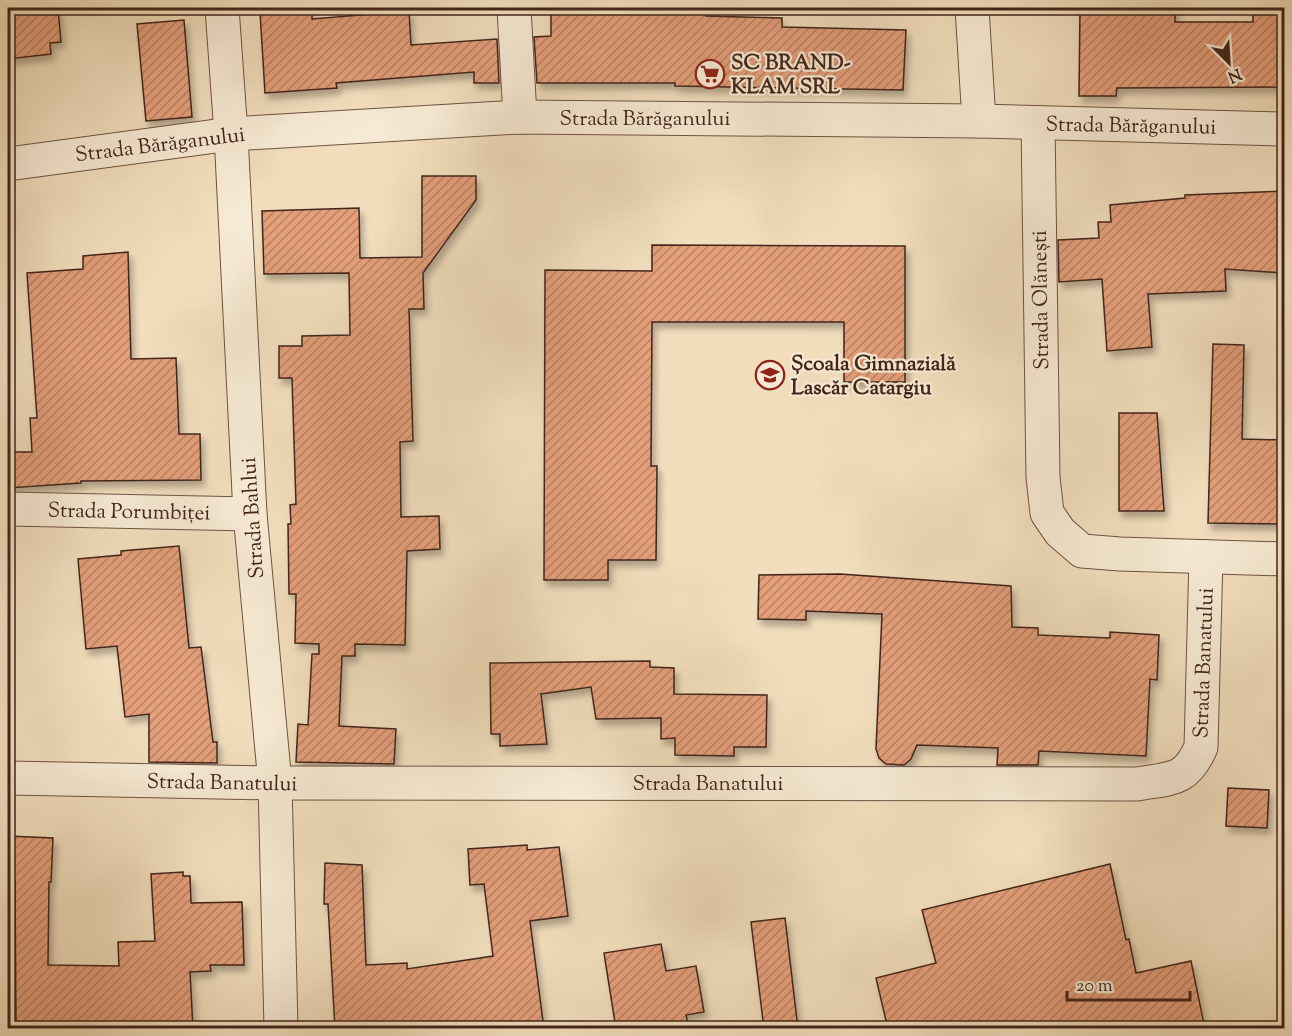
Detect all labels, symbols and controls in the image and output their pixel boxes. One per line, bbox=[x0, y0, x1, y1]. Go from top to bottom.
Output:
north arrow bbox=[1199, 33, 1259, 93]
place label: SC BRAND- KLAM SRL bbox=[731, 49, 851, 103]
supermarket icon: SC BRAND- KLAM SRL bbox=[694, 58, 726, 90]
text: N bbox=[1223, 61, 1245, 88]
street label: Strada Bărăganului bbox=[560, 105, 730, 135]
street label: Strada Bărăganului bbox=[1045, 111, 1217, 143]
street label: Strada Bărăganului bbox=[74, 121, 247, 171]
street label: Strada Olănești bbox=[1026, 230, 1058, 370]
place label: Școala Gimnazială Lascăr Catargiu bbox=[791, 350, 956, 404]
school or university icon: Școala Gimnazială Lascăr Catargiu bbox=[754, 359, 786, 391]
street label: Strada Bahlui bbox=[235, 456, 273, 580]
street label: Strada Porumbiței bbox=[47, 497, 211, 529]
street label: Strada Banatului bbox=[1187, 587, 1223, 739]
street label: Strada Banatului bbox=[146, 768, 298, 800]
street label: Strada Banatului bbox=[633, 770, 783, 800]
scale bar bbox=[1067, 964, 1190, 1002]
text: 20 m bbox=[1076, 974, 1113, 1000]

